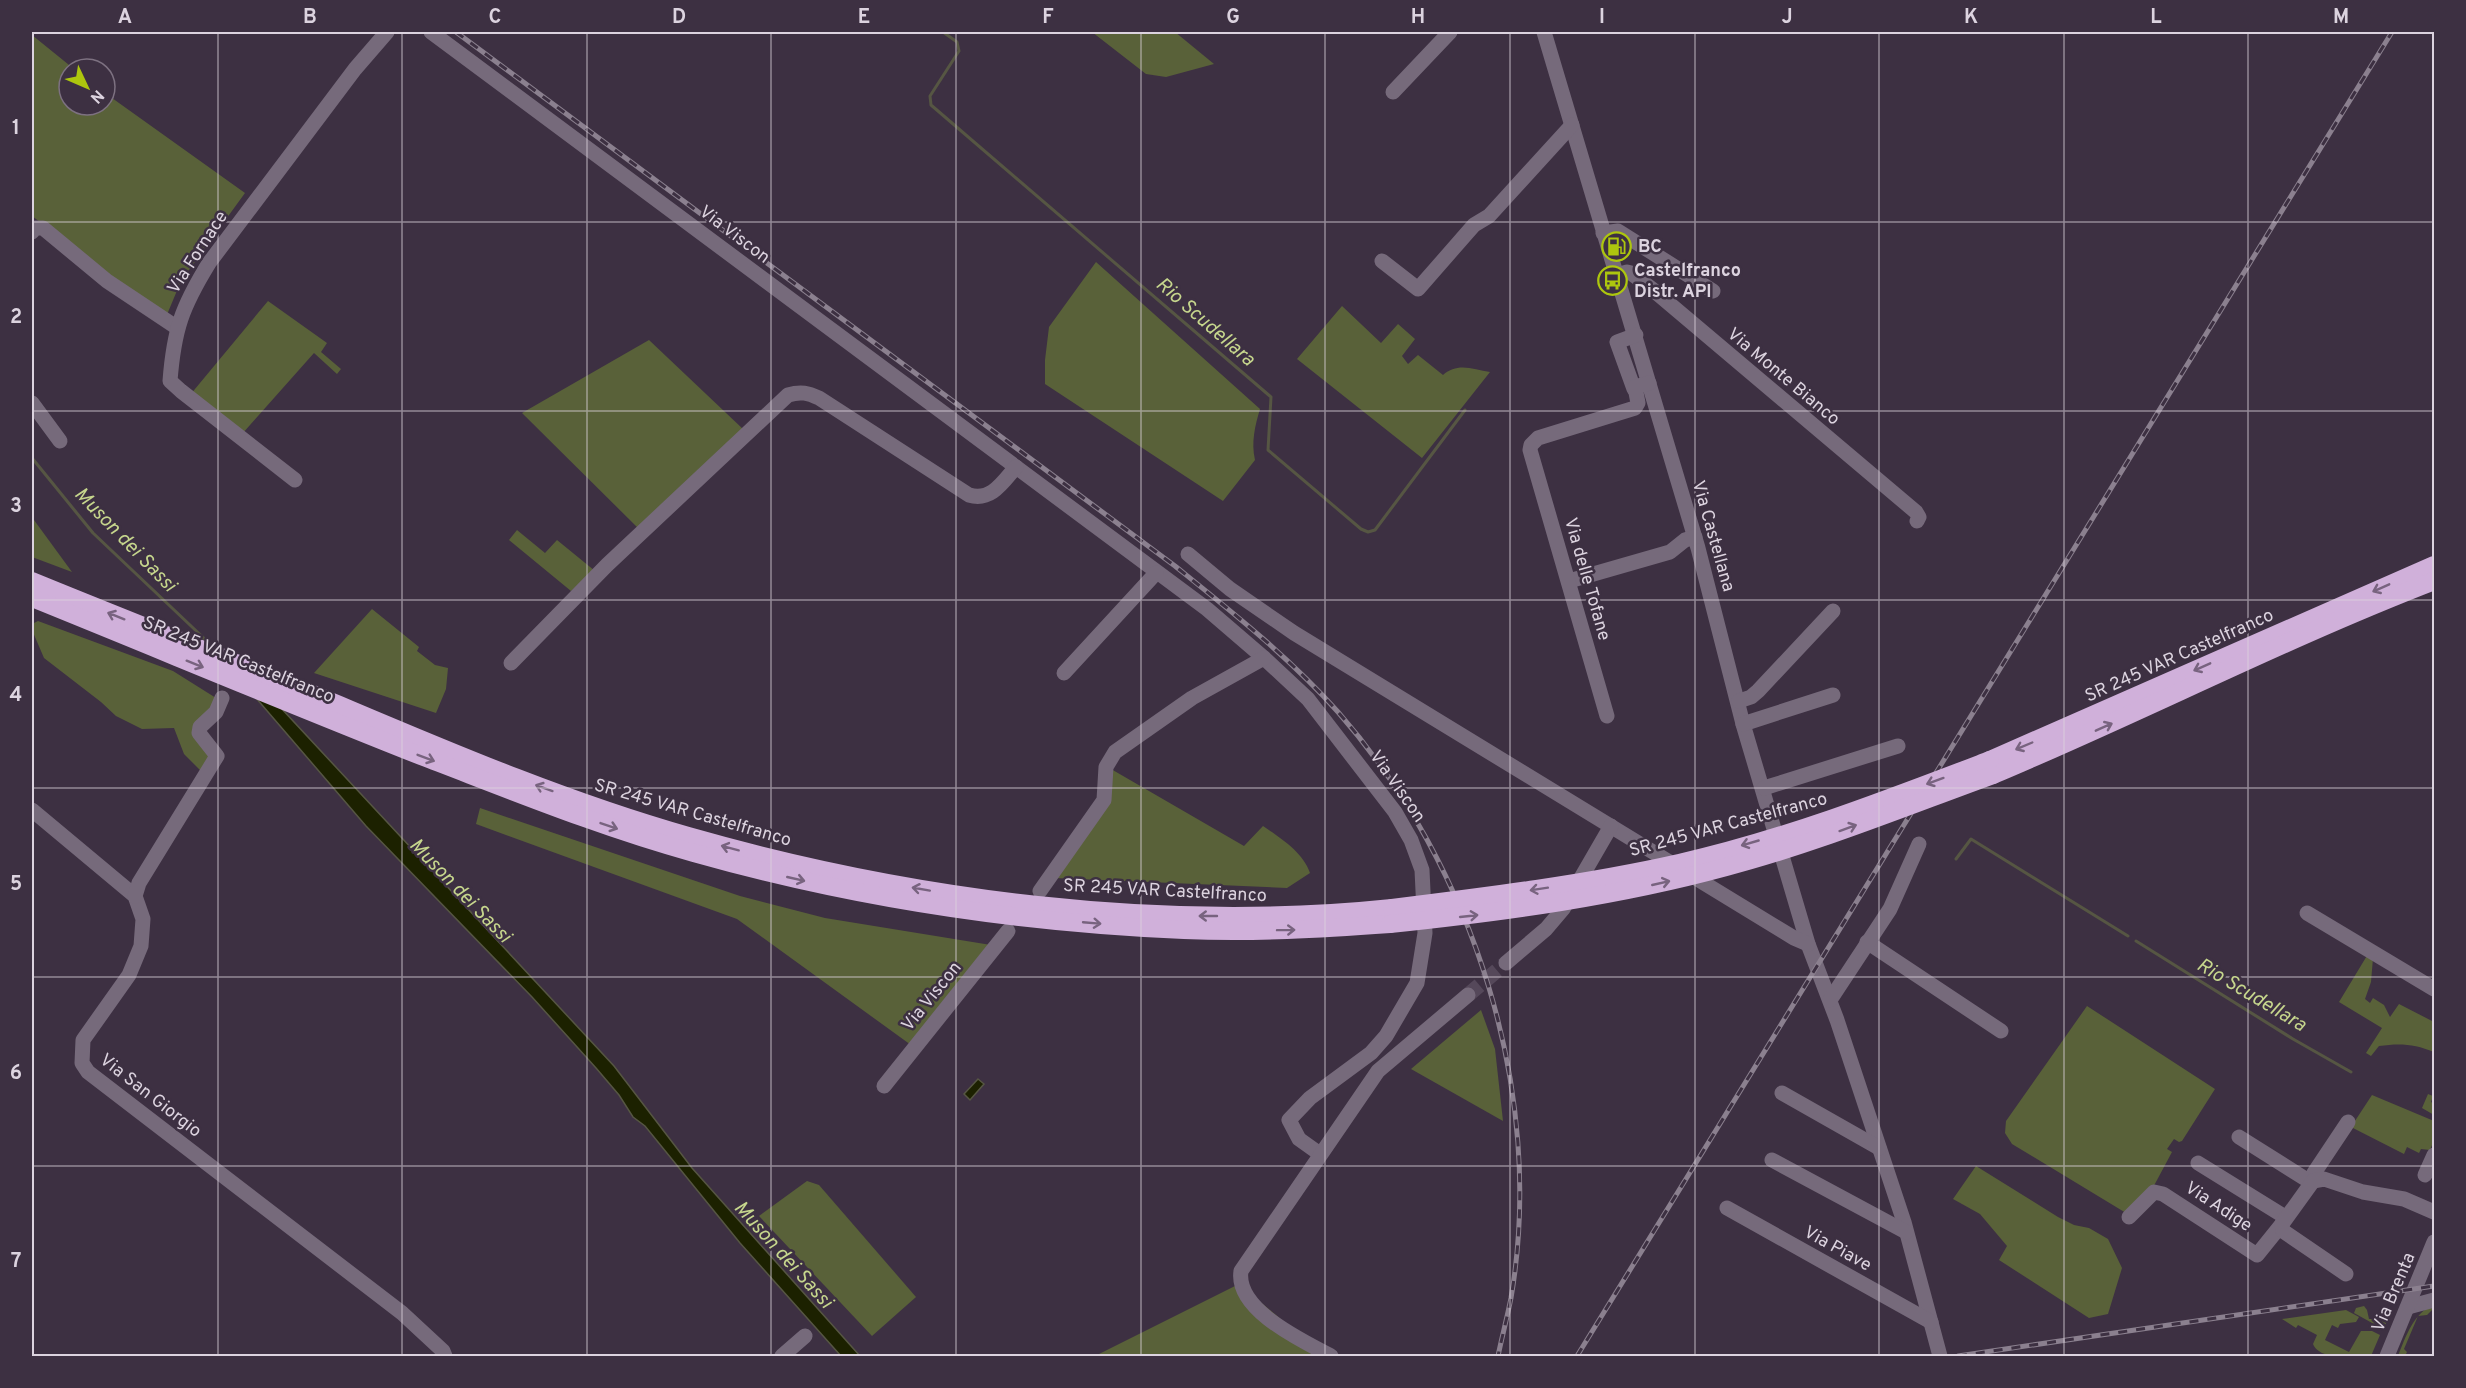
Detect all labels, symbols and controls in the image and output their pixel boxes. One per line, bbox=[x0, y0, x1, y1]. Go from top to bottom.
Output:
text: A bbox=[118, 5, 132, 31]
text: B bbox=[303, 5, 317, 31]
text: C bbox=[489, 5, 501, 31]
text: D bbox=[672, 5, 686, 31]
text: E bbox=[858, 5, 870, 31]
text: F bbox=[1042, 5, 1054, 31]
text: G bbox=[1226, 5, 1240, 31]
text: H bbox=[1411, 5, 1425, 31]
text: I bbox=[1599, 5, 1605, 31]
text: J bbox=[1781, 5, 1793, 31]
text: K bbox=[1964, 5, 1978, 31]
text: L bbox=[2150, 5, 2162, 31]
text: M bbox=[2333, 5, 2349, 31]
north arrow bbox=[57, 57, 117, 117]
text: N bbox=[85, 85, 108, 107]
text: 1 bbox=[12, 116, 20, 142]
street label: Via Viscon bbox=[694, 201, 774, 269]
street label: Via Fornace bbox=[163, 207, 234, 299]
fuel station icon: BC bbox=[1601, 230, 1633, 262]
place label: BC bbox=[1638, 236, 1662, 259]
place label: Castelfranco Distr. API bbox=[1634, 260, 1741, 304]
bus stop icon: Castelfranco Distr. API bbox=[1597, 264, 1629, 296]
water label: Rio Scudellara bbox=[1150, 272, 1260, 373]
text: 2 bbox=[10, 305, 22, 331]
street label: Via Monte Bianco bbox=[1722, 323, 1844, 431]
street label: Via Castellana bbox=[1686, 478, 1739, 595]
water label: Muson dei Sassi bbox=[68, 482, 182, 599]
text: 3 bbox=[10, 494, 22, 520]
street label: Via delle Tofane bbox=[1558, 515, 1615, 644]
one-way arrow bbox=[2372, 583, 2390, 594]
street label: SR 245 VAR Castelfranco bbox=[2082, 604, 2278, 708]
one-way arrow bbox=[107, 610, 126, 621]
street label: SR 245 VAR Castelfranco bbox=[139, 611, 337, 709]
one-way arrow bbox=[185, 659, 204, 670]
one-way arrow bbox=[2194, 662, 2212, 673]
text: 4 bbox=[10, 683, 22, 709]
one-way arrow bbox=[2095, 721, 2113, 732]
one-way arrow bbox=[2015, 741, 2034, 752]
street label: Via Viscon bbox=[1364, 746, 1430, 827]
one-way arrow bbox=[416, 753, 435, 764]
street label: SR 245 VAR Castelfranco bbox=[591, 774, 794, 853]
one-way arrow bbox=[1926, 776, 1945, 787]
one-way arrow bbox=[535, 782, 554, 793]
street label: SR 245 VAR Castelfranco bbox=[1627, 788, 1830, 863]
one-way arrow bbox=[599, 822, 618, 833]
one-way arrow bbox=[1838, 822, 1857, 833]
water label: Muson dei Sassi bbox=[403, 833, 517, 950]
one-way arrow bbox=[1741, 838, 1760, 849]
one-way arrow bbox=[721, 841, 740, 853]
text: 5 bbox=[10, 872, 22, 898]
one-way arrow bbox=[787, 873, 806, 885]
street label: SR 245 VAR Castelfranco bbox=[1062, 875, 1267, 908]
one-way arrow bbox=[1651, 876, 1670, 888]
one-way arrow bbox=[911, 883, 931, 894]
one-way arrow bbox=[1530, 884, 1550, 895]
one-way arrow bbox=[1199, 910, 1219, 922]
one-way arrow bbox=[1458, 910, 1478, 921]
one-way arrow bbox=[1081, 918, 1101, 929]
one-way arrow bbox=[1276, 924, 1296, 936]
water label: Rio Scudellara bbox=[2191, 953, 2311, 1039]
street label: Via Viscon bbox=[897, 957, 967, 1036]
street label: Via San Giorgio bbox=[95, 1049, 206, 1143]
text: 6 bbox=[10, 1061, 22, 1087]
street label: Via Adige bbox=[2180, 1177, 2256, 1238]
water label: Muson dei Sassi bbox=[727, 1196, 839, 1316]
street label: Via Piave bbox=[1799, 1221, 1875, 1277]
text: 7 bbox=[11, 1249, 21, 1275]
street label: Via Brenta bbox=[2367, 1249, 2421, 1336]

